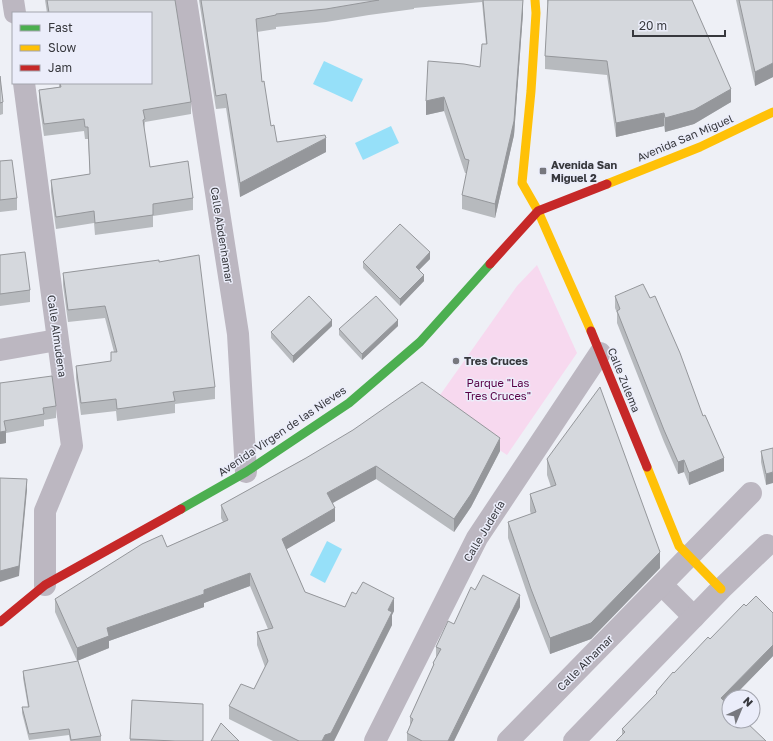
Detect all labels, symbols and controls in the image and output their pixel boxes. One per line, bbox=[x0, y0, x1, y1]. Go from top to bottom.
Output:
legend bbox=[12, 12, 152, 84]
scale bar bbox=[633, 12, 725, 38]
text: 20 m bbox=[639, 18, 667, 33]
text: Fast bbox=[48, 20, 73, 35]
text: Slow bbox=[48, 40, 76, 55]
text: Jam bbox=[48, 60, 72, 75]
street label: Avenida San Miguel bbox=[635, 111, 735, 164]
place label: Avenida San Miguel 2 bbox=[551, 158, 617, 184]
marker: Avenida San Miguel 2 bbox=[538, 166, 548, 176]
street label: Calle Abdenhamar bbox=[208, 186, 237, 285]
street label: Calle Almudena bbox=[45, 294, 70, 378]
street label: Calle Zulema bbox=[606, 346, 643, 414]
place label: Tres Cruces bbox=[464, 354, 528, 367]
marker: Tres Cruces bbox=[451, 356, 461, 366]
park label: Parque "Las Tres Cruces" bbox=[465, 376, 531, 402]
street label: Avenida Virgen de las Nieves bbox=[215, 383, 348, 478]
street label: Calle Judería bbox=[460, 498, 507, 564]
street label: Calle Alhamar bbox=[554, 632, 616, 693]
north arrow bbox=[721, 689, 761, 729]
text: N bbox=[741, 694, 756, 709]

